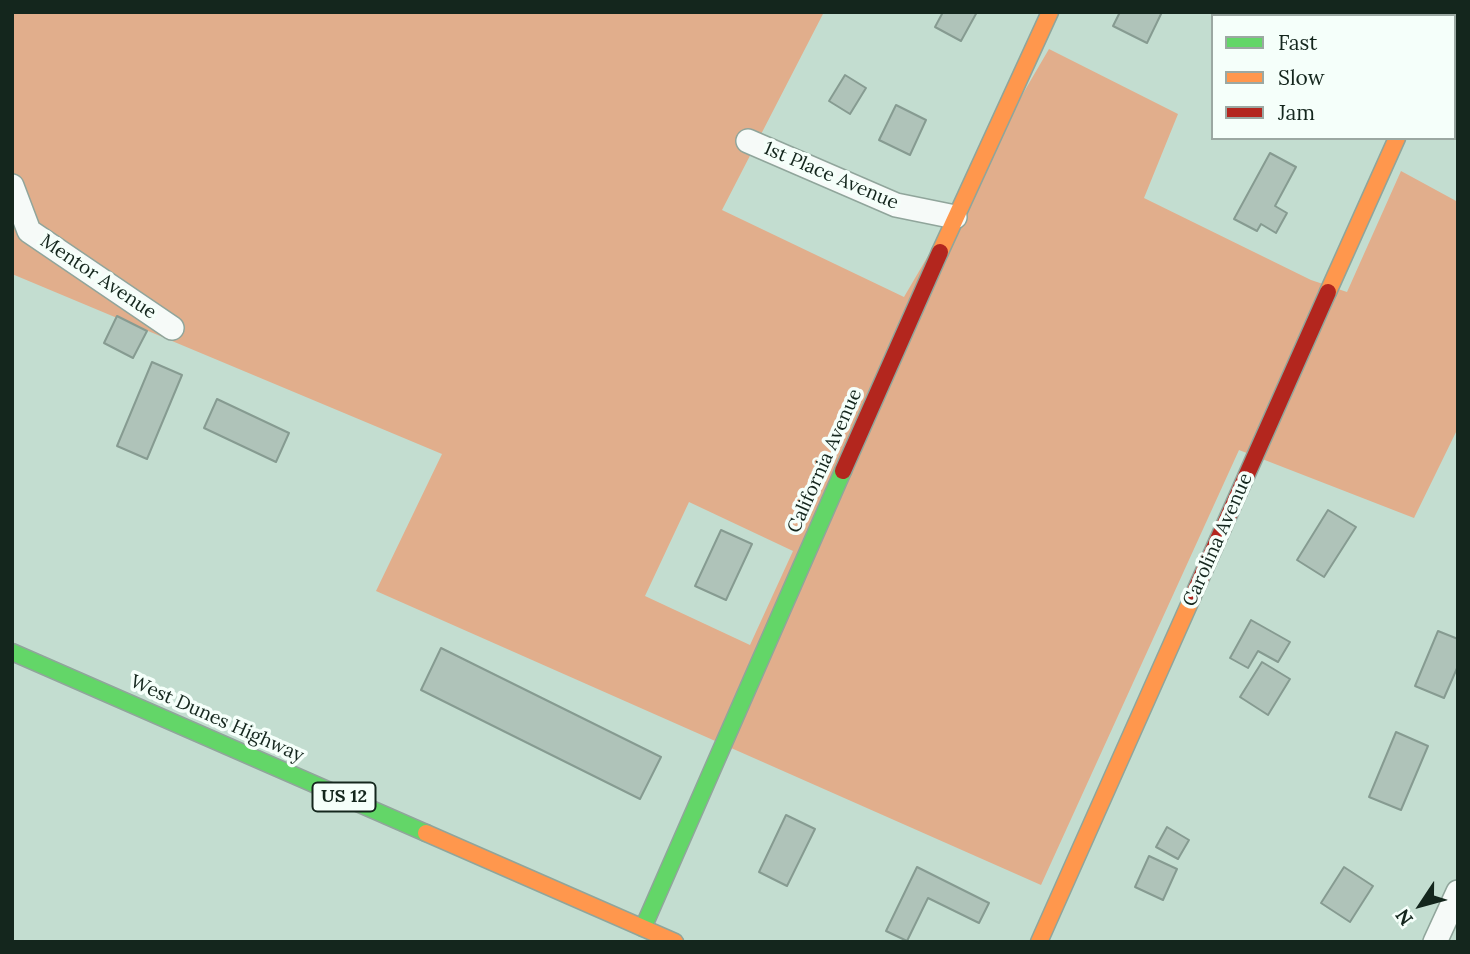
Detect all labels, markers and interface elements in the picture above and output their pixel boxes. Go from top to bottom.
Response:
legend [1211,14,1456,140]
text: Fast [1278,29,1317,56]
text: Slow [1278,64,1325,91]
text: Jam [1278,99,1315,126]
street label: 1st Place Avenue [760,137,902,215]
street label: Mentor Avenue [36,230,160,324]
street label: California Avenue [783,385,867,537]
street label: Carolina Avenue [1178,470,1258,610]
street label: West Dunes Highway [127,670,307,768]
road number: US 12 [312,782,376,812]
north arrow [1386,870,1456,940]
text: N [1390,904,1418,930]

